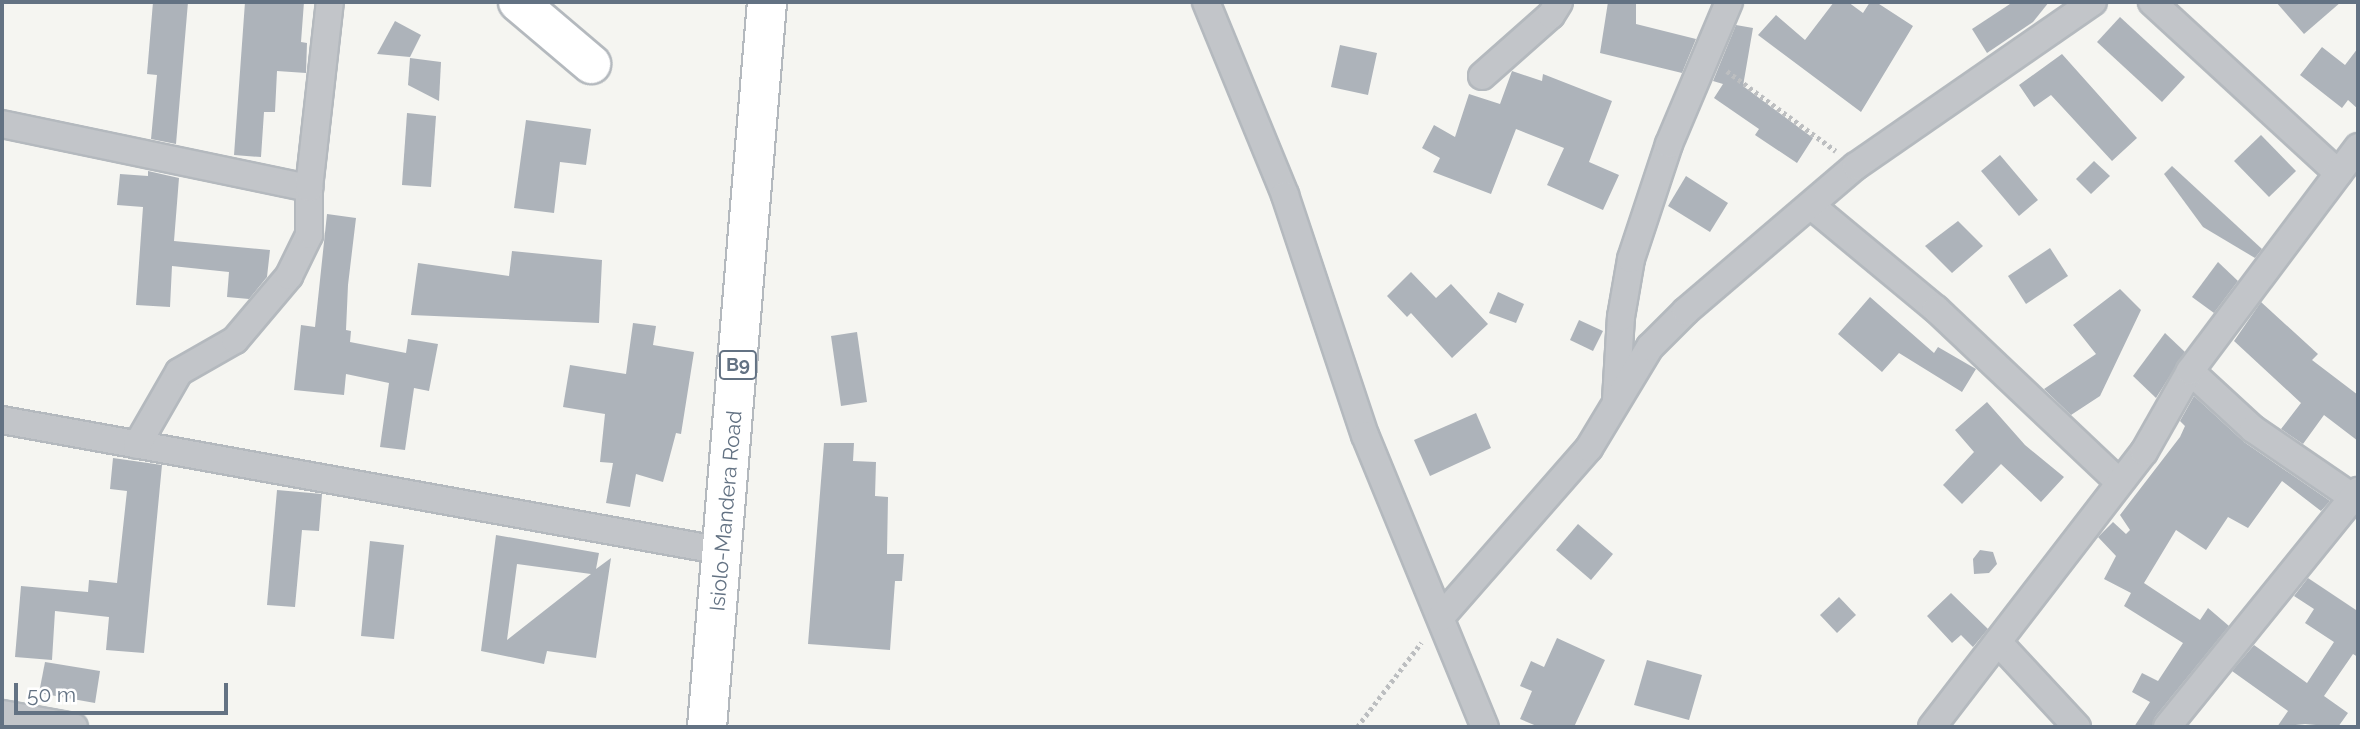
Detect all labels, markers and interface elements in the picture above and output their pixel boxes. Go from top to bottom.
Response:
road number: B9 [719,350,757,380]
street label: Isiolo-Mandera Road [705,410,747,612]
scale bar [18,670,231,714]
text: 50 m [27,682,76,707]

